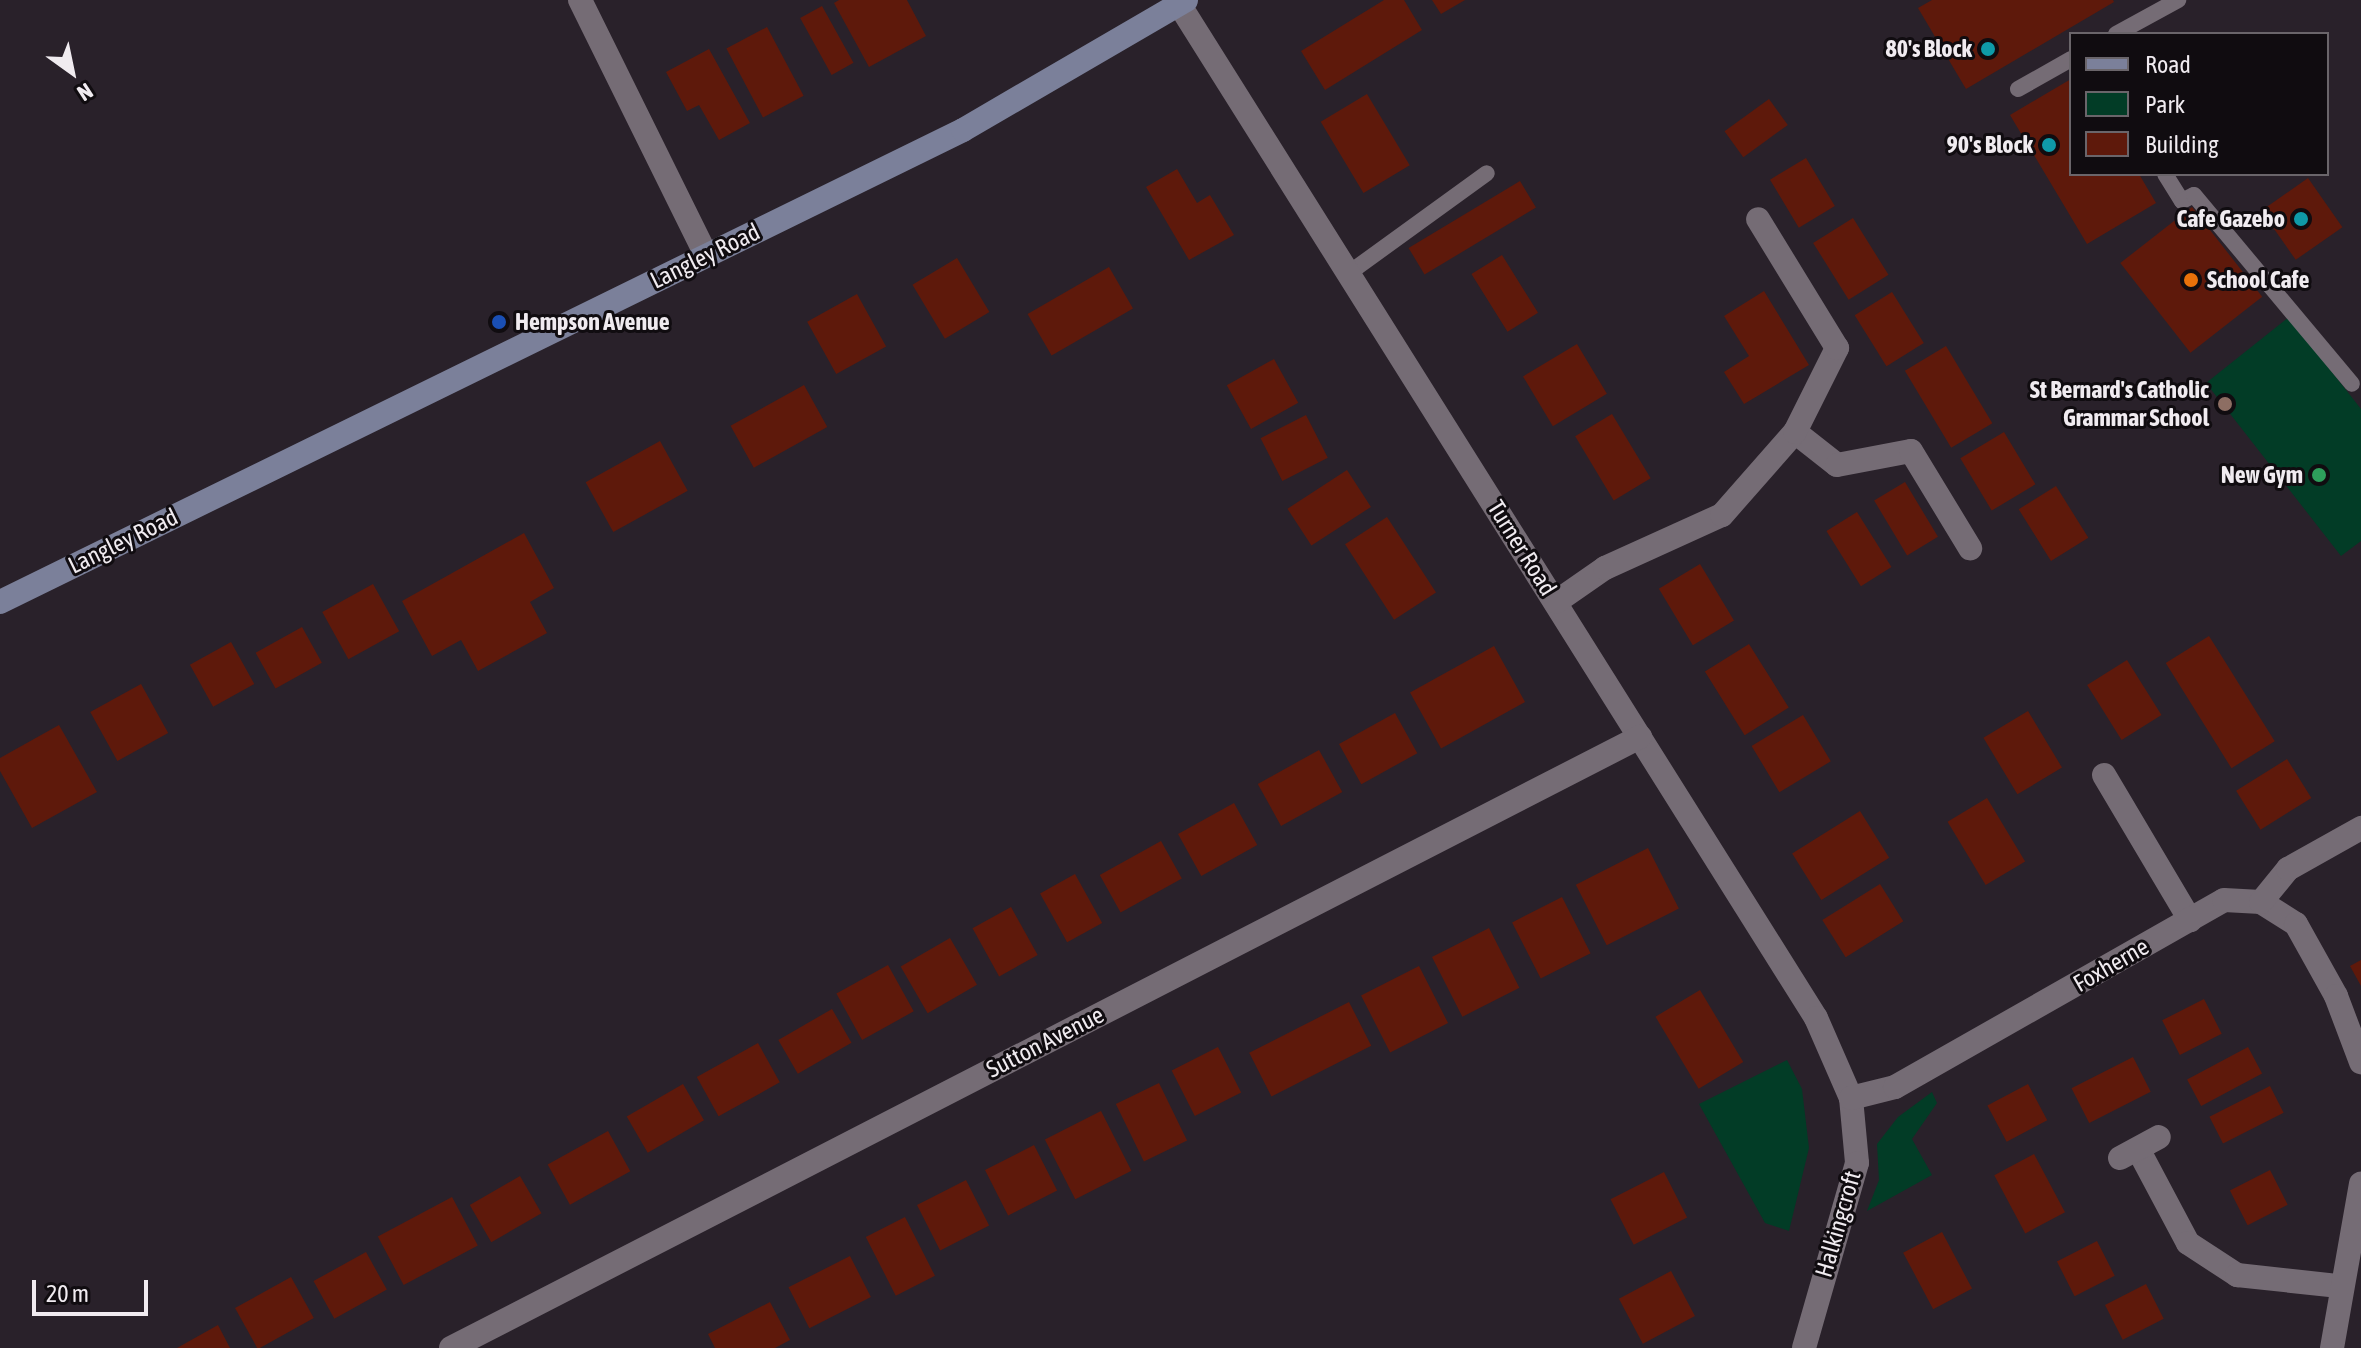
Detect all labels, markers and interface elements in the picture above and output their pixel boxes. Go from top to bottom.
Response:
north arrow [32,32,112,112]
legend [2069,32,2329,176]
place label: 80's Block [1886,35,1972,63]
marker: 80's Block [1979,40,1997,58]
text: Road [2145,51,2191,78]
text: N [73,78,98,107]
text: Park [2145,91,2185,118]
place label: 90's Block [1947,131,2033,159]
text: Building [2145,131,2218,158]
marker: 90's Block [2040,136,2058,154]
place label: Cafe Gazebo [2176,205,2285,233]
marker: Cafe Gazebo [2292,210,2310,228]
street label: Langley Road [646,217,764,295]
place label: School Cafe [2207,266,2309,294]
marker: School Cafe [2182,271,2200,289]
place label: Hempson Avenue [515,308,670,336]
marker: Hempson Avenue [490,313,508,331]
place label: St Bernard's Catholic Grammar School [2030,376,2209,432]
marker: St Bernard's Catholic Grammar School [2216,395,2234,413]
place label: New Gym [2221,461,2303,489]
marker: New Gym [2310,466,2328,484]
street label: Turner Road [1482,495,1562,601]
street label: Langley Road [64,502,182,580]
street label: Foxherne [2068,932,2154,998]
street label: Sutton Avenue [981,1000,1109,1084]
street label: Halkingcroft [1809,1168,1867,1280]
scale bar [36,1264,152,1314]
text: 20 m [46,1280,89,1307]

